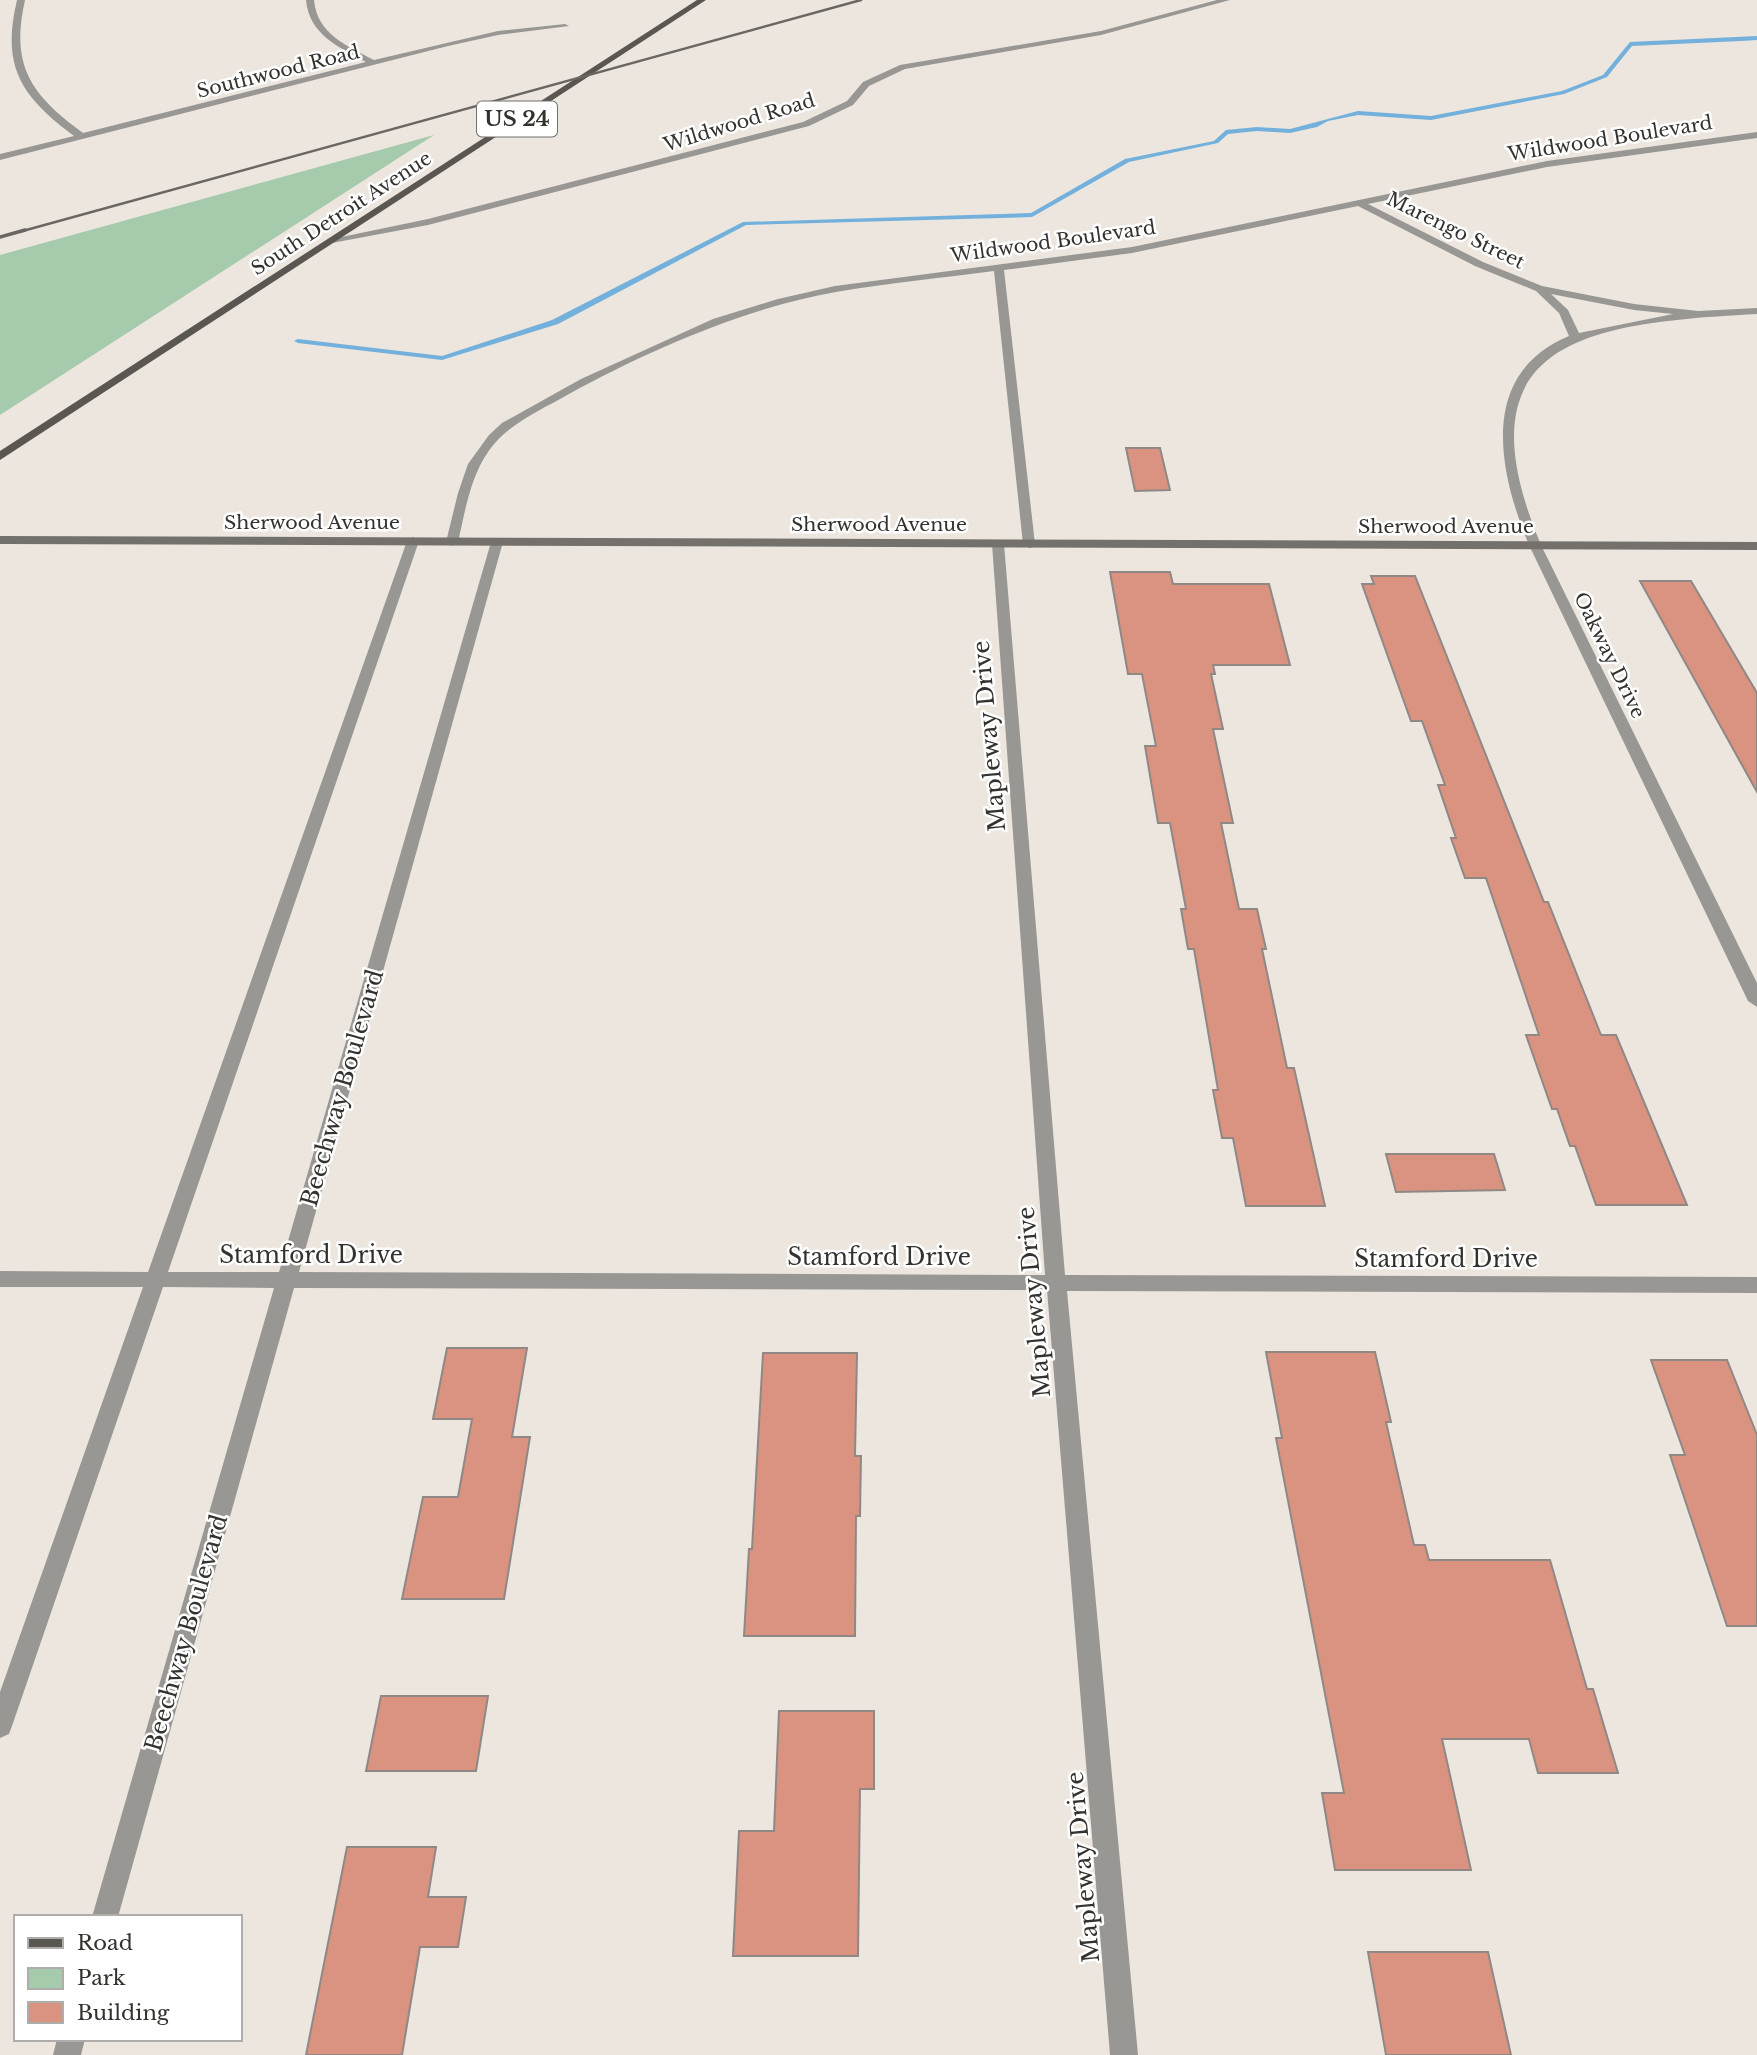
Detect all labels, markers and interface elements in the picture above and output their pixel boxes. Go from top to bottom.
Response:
street label: Southwood Road [194,40,362,103]
street label: Wildwood Road [660,88,818,157]
road number: US 24 [477,102,557,136]
street label: Wildwood Boulevard [1505,111,1714,166]
street label: South Detroit Avenue [247,147,436,280]
street label: Marengo Street [1383,187,1529,274]
street label: Wildwood Boulevard [948,216,1157,267]
street label: Sherwood Avenue [224,511,400,534]
street label: Sherwood Avenue [791,513,967,536]
street label: Sherwood Avenue [1358,515,1534,538]
street label: Oakway Drive [1569,588,1650,722]
street label: Mapleway Drive [967,639,1011,833]
street label: Beechway Boulevard [295,966,389,1210]
street label: Mapleway Drive [1012,1205,1056,1399]
street label: Stamford Drive [219,1241,403,1269]
street label: Stamford Drive [787,1243,971,1271]
street label: Stamford Drive [1354,1245,1538,1273]
street label: Beechway Boulevard [139,1511,233,1755]
street label: Mapleway Drive [1061,1770,1105,1964]
legend [14,1915,242,2041]
text: Road [77,1930,133,1956]
text: Park [77,1965,126,1991]
text: Building [77,2000,170,2026]

